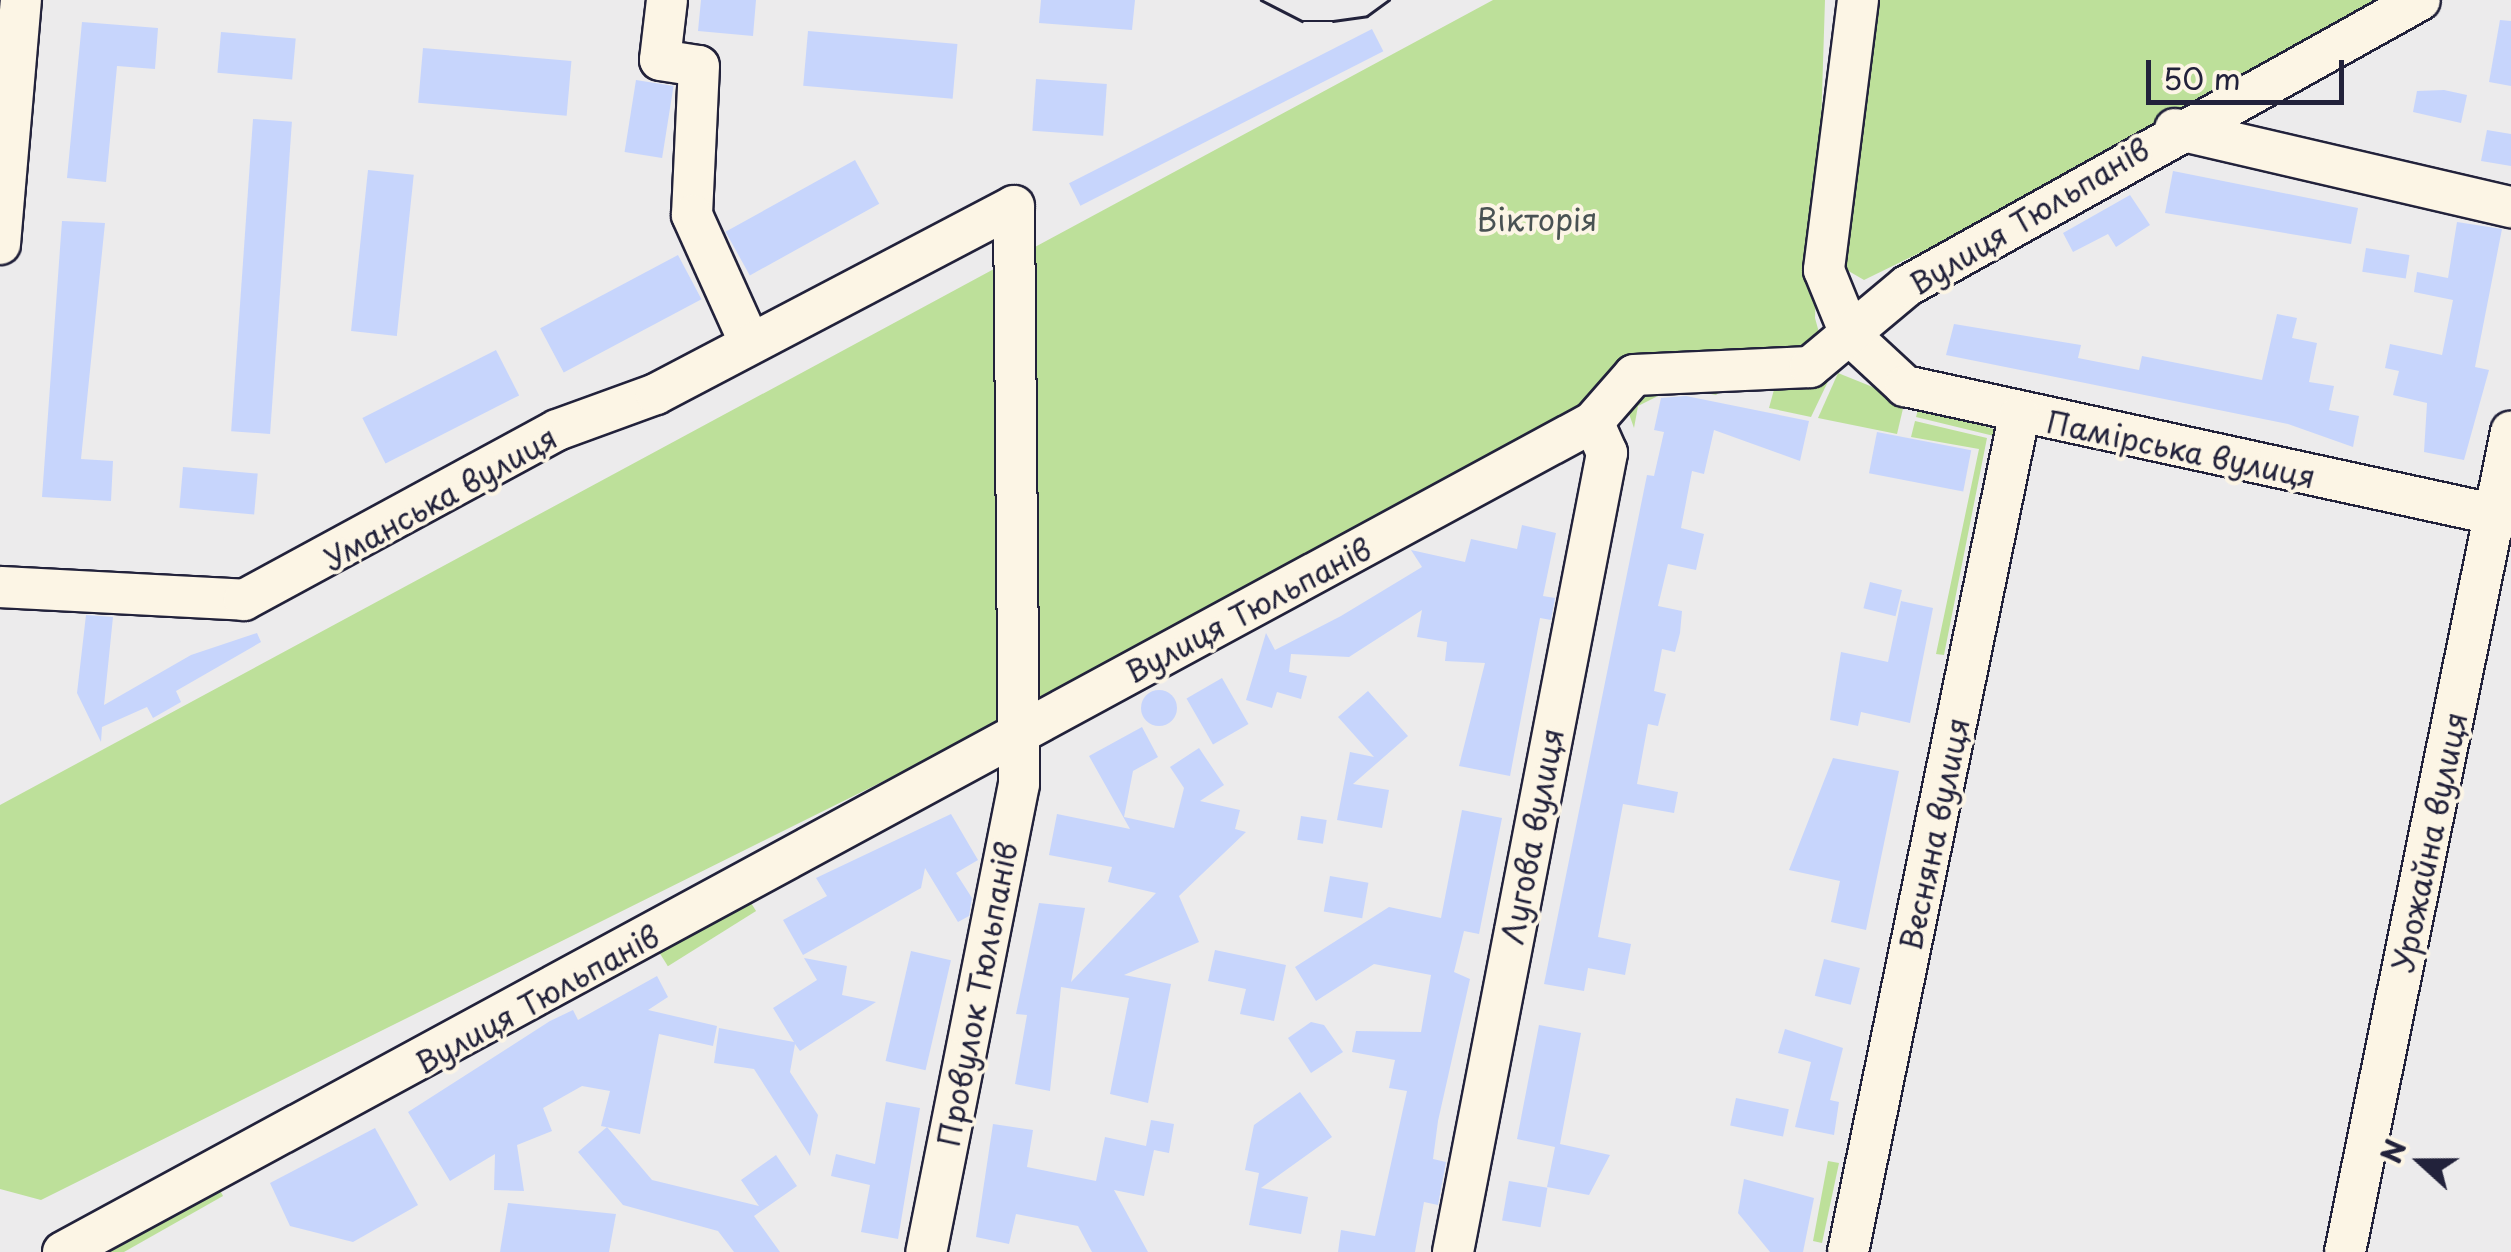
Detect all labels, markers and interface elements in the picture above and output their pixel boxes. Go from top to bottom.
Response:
scale bar [2151,40,2348,102]
text: 50 m [2163,55,2241,100]
street label: Вулиця Тюльпанів [1903,130,2155,302]
park label: Вікторія [1476,201,1598,237]
street label: Памірська вулиця [2043,403,2319,495]
street label: Уманська вулиця [316,419,564,577]
street label: Вулиця Тюльпанів [1119,530,1377,690]
street label: Урожайна вулиця [2384,708,2474,976]
street label: Весняна вулиця [1892,714,1976,954]
street label: Лугова вулиця [1493,725,1571,947]
street label: Провулок Тюльпанів [930,839,1024,1149]
street label: Вулиця Тюльпанів [409,917,665,1081]
north arrow [2371,1112,2471,1212]
text: N [2368,1133,2417,1169]

